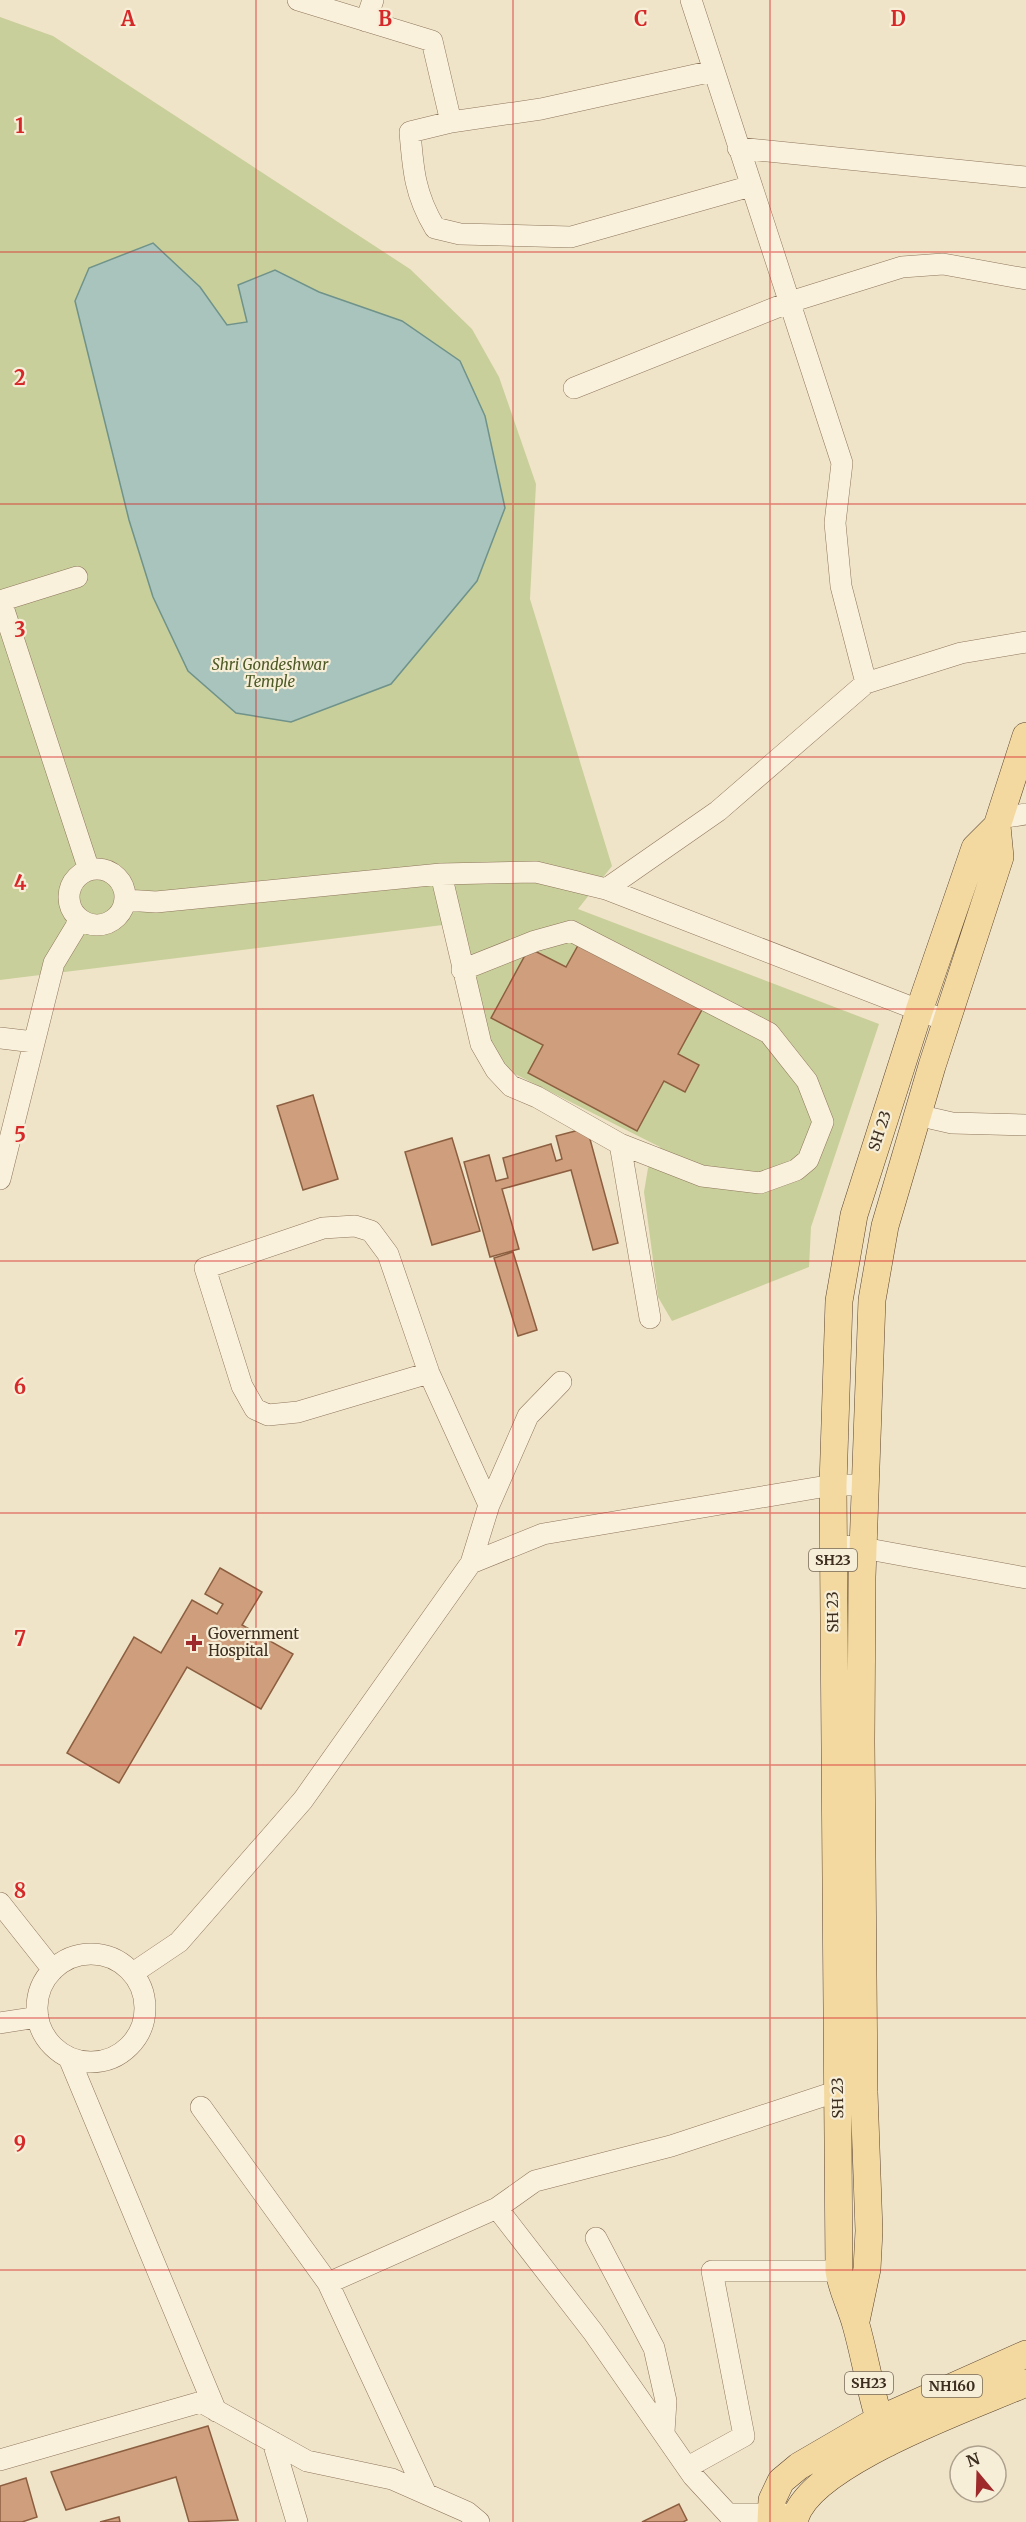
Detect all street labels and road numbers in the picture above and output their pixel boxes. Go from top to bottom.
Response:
street label: SH 23 [864,1108,895,1153]
road number: SH23 [809,1549,857,1571]
street label: SH 23 [823,1591,842,1633]
street label: SH 23 [828,2077,847,2119]
road number: SH23 [845,2372,893,2394]
road number: NH160 [922,2375,982,2397]

